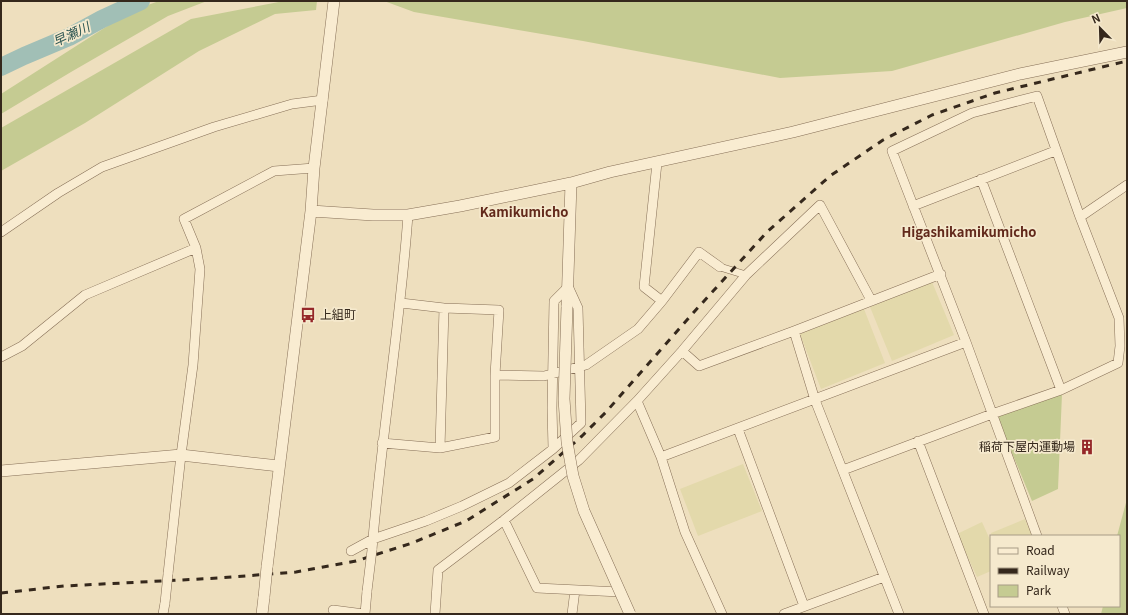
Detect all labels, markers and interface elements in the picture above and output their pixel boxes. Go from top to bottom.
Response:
north arrow [1080,8,1120,48]
text: N [1089,9,1103,27]
water label: 早瀬川 [49,16,94,50]
district label: Kamikumicho [480,202,568,221]
district label: Higashikamikumicho [901,222,1037,241]
place label: 上組町 [320,305,356,322]
bus stop icon: 上組町 [299,306,317,324]
place label: 稲荷下屋内運動場 [979,437,1075,454]
building icon: 稲荷下屋内運動場 [1078,438,1096,456]
legend [990,535,1120,607]
text: Road [1026,541,1055,558]
text: Railway [1026,561,1070,578]
text: Park [1026,581,1051,598]

